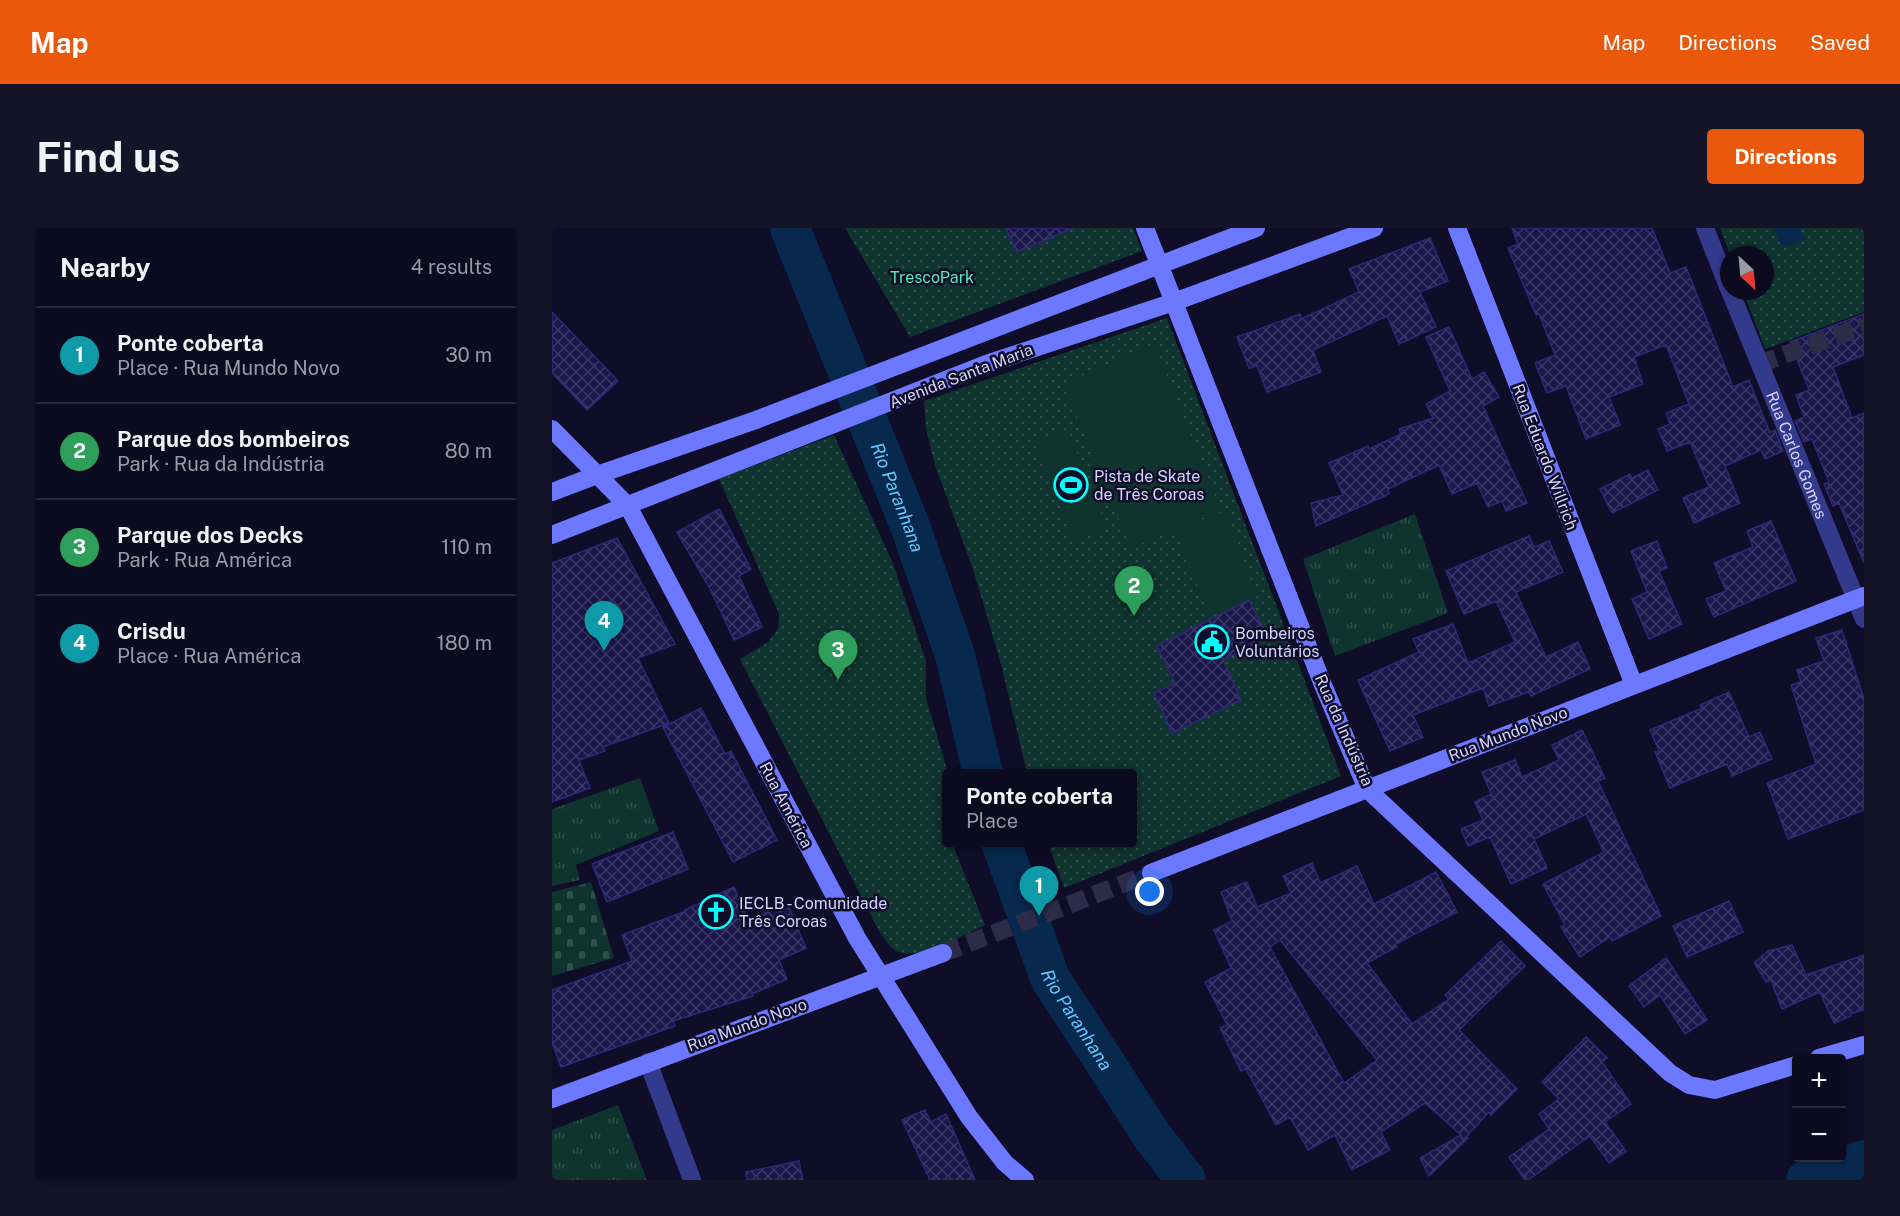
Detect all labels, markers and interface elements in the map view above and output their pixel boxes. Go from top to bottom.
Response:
text: Map [30,26,89,59]
text: Map [1603,30,1645,55]
text: Directions [1678,30,1777,55]
text: Saved [1810,30,1870,55]
button: Directions [1707,129,1864,184]
text: Find us [36,132,180,181]
north arrow [1720,246,1774,300]
text: Nearby [60,252,150,283]
text: 4 results [411,255,492,279]
park label: TrescoPark [890,268,974,287]
text: Ponte coberta [117,330,264,356]
street label: Avenida Santa Maria [887,340,1035,412]
text: 1 [75,343,84,367]
text: 30 m [445,343,492,367]
text: Place · Rua Mundo Novo [117,356,340,380]
street label: Rua Eduardo Willrich [1508,381,1582,533]
street label: Rua Carlos Gomes [1762,388,1831,521]
text: Parque dos bombeiros [117,426,350,452]
text: 2 [73,439,86,463]
text: 80 m [445,439,492,463]
water label: Rio Paranhana [867,439,929,555]
text: Park · Rua da Indústria [117,452,325,476]
sports icon: Pista de Skate de Três Coroas [1053,467,1089,503]
place label: Pista de Skate de Três Coroas [1094,467,1204,504]
text: Parque dos Decks [117,522,303,548]
text: 3 [73,535,86,559]
text: 110 m [441,535,492,559]
text: Park · Rua América [117,548,292,572]
pin: 2 [1114,566,1154,616]
pin: 4 [584,602,624,651]
text: Crisdu [117,618,186,644]
public building icon: Bombeiros Voluntários [1194,624,1230,660]
place label: Bombeiros Voluntários [1235,624,1319,661]
pin: 3 [818,630,858,680]
text: 4 [73,631,86,655]
text: 180 m [437,631,492,655]
text: Place · Rua América [117,644,301,668]
street label: Rua da Indústria [1311,671,1377,789]
street label: Rua Mundo Novo [1446,703,1570,765]
street label: Rua América [755,759,817,851]
popup [942,769,1137,847]
text: Ponte coberta [966,783,1113,809]
text: Place [966,809,1018,833]
pin: 1 [1020,866,1058,916]
your location [1135,877,1164,906]
church icon: IECLB - Comunidade Três Coroas [698,894,734,930]
place label: IECLB - Comunidade Três Coroas [739,894,887,931]
water label: Rio Paranhana [1037,966,1117,1074]
street label: Rua Mundo Novo [685,995,809,1055]
map controls [1792,1054,1846,1162]
button: + [1792,1054,1846,1108]
button: − [1792,1108,1846,1162]

